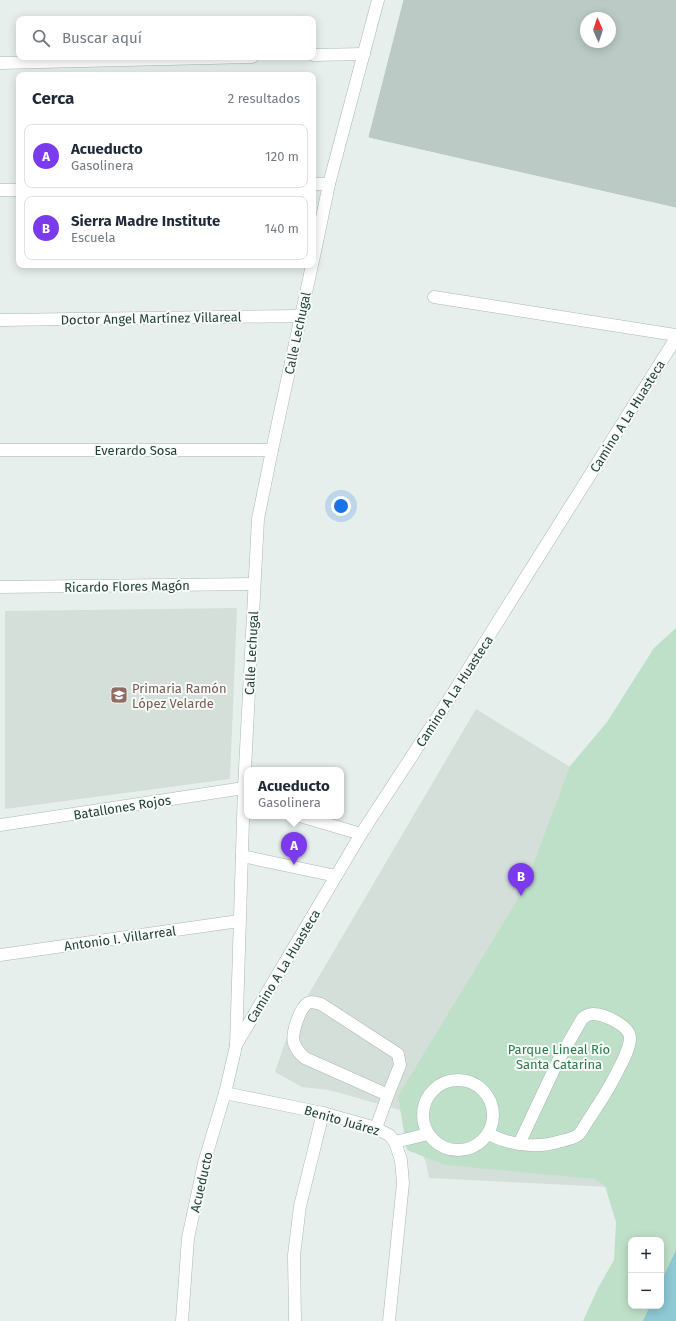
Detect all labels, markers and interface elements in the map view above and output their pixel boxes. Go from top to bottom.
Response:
north arrow [580,12,616,48]
search box [16,16,316,60]
icon: search [30,27,52,49]
text: Buscar aquí [62,29,142,47]
text: Cerca [32,88,74,109]
text: 2 resultados [228,91,300,106]
text: Acueducto [71,140,143,158]
text: A [42,149,50,164]
text: 120 m [265,149,299,164]
text: Gasolinera [71,158,134,173]
text: Sierra Madre Institute [71,212,220,230]
text: B [42,221,50,236]
text: 140 m [265,221,299,236]
text: Escuela [71,230,116,245]
street label: Calle Lechugal [281,290,314,376]
street label: Doctor Angel Martínez Villareal [60,309,242,328]
street label: Camino A La Huasteca [587,357,668,475]
street label: Everardo Sosa [95,443,177,458]
your location [331,496,351,516]
street label: Ricardo Flores Magón [64,578,190,595]
street label: Calle Lechugal [242,610,261,695]
street label: Camino A La Huasteca [413,633,496,750]
place label: Primaria Ramón López Velarde [132,681,227,711]
school or university icon: Primaria Ramón López Velarde [109,685,129,705]
popup [244,767,344,819]
text: Acueducto [258,777,330,795]
street label: Batallones Rojos [72,792,172,823]
text: Gasolinera [258,795,321,810]
pin: A [281,832,307,865]
pin: B [508,863,534,896]
street label: Camino A La Huasteca [244,907,323,1026]
street label: Antonio I. Villarreal [63,923,177,954]
park label: Parque Lineal Río Santa Catarina [508,1042,610,1072]
street label: Benito Juárez [302,1103,382,1138]
street label: Acueducto [187,1150,216,1214]
map controls [628,1237,664,1309]
button: + [628,1237,664,1273]
button: − [628,1273,664,1309]

